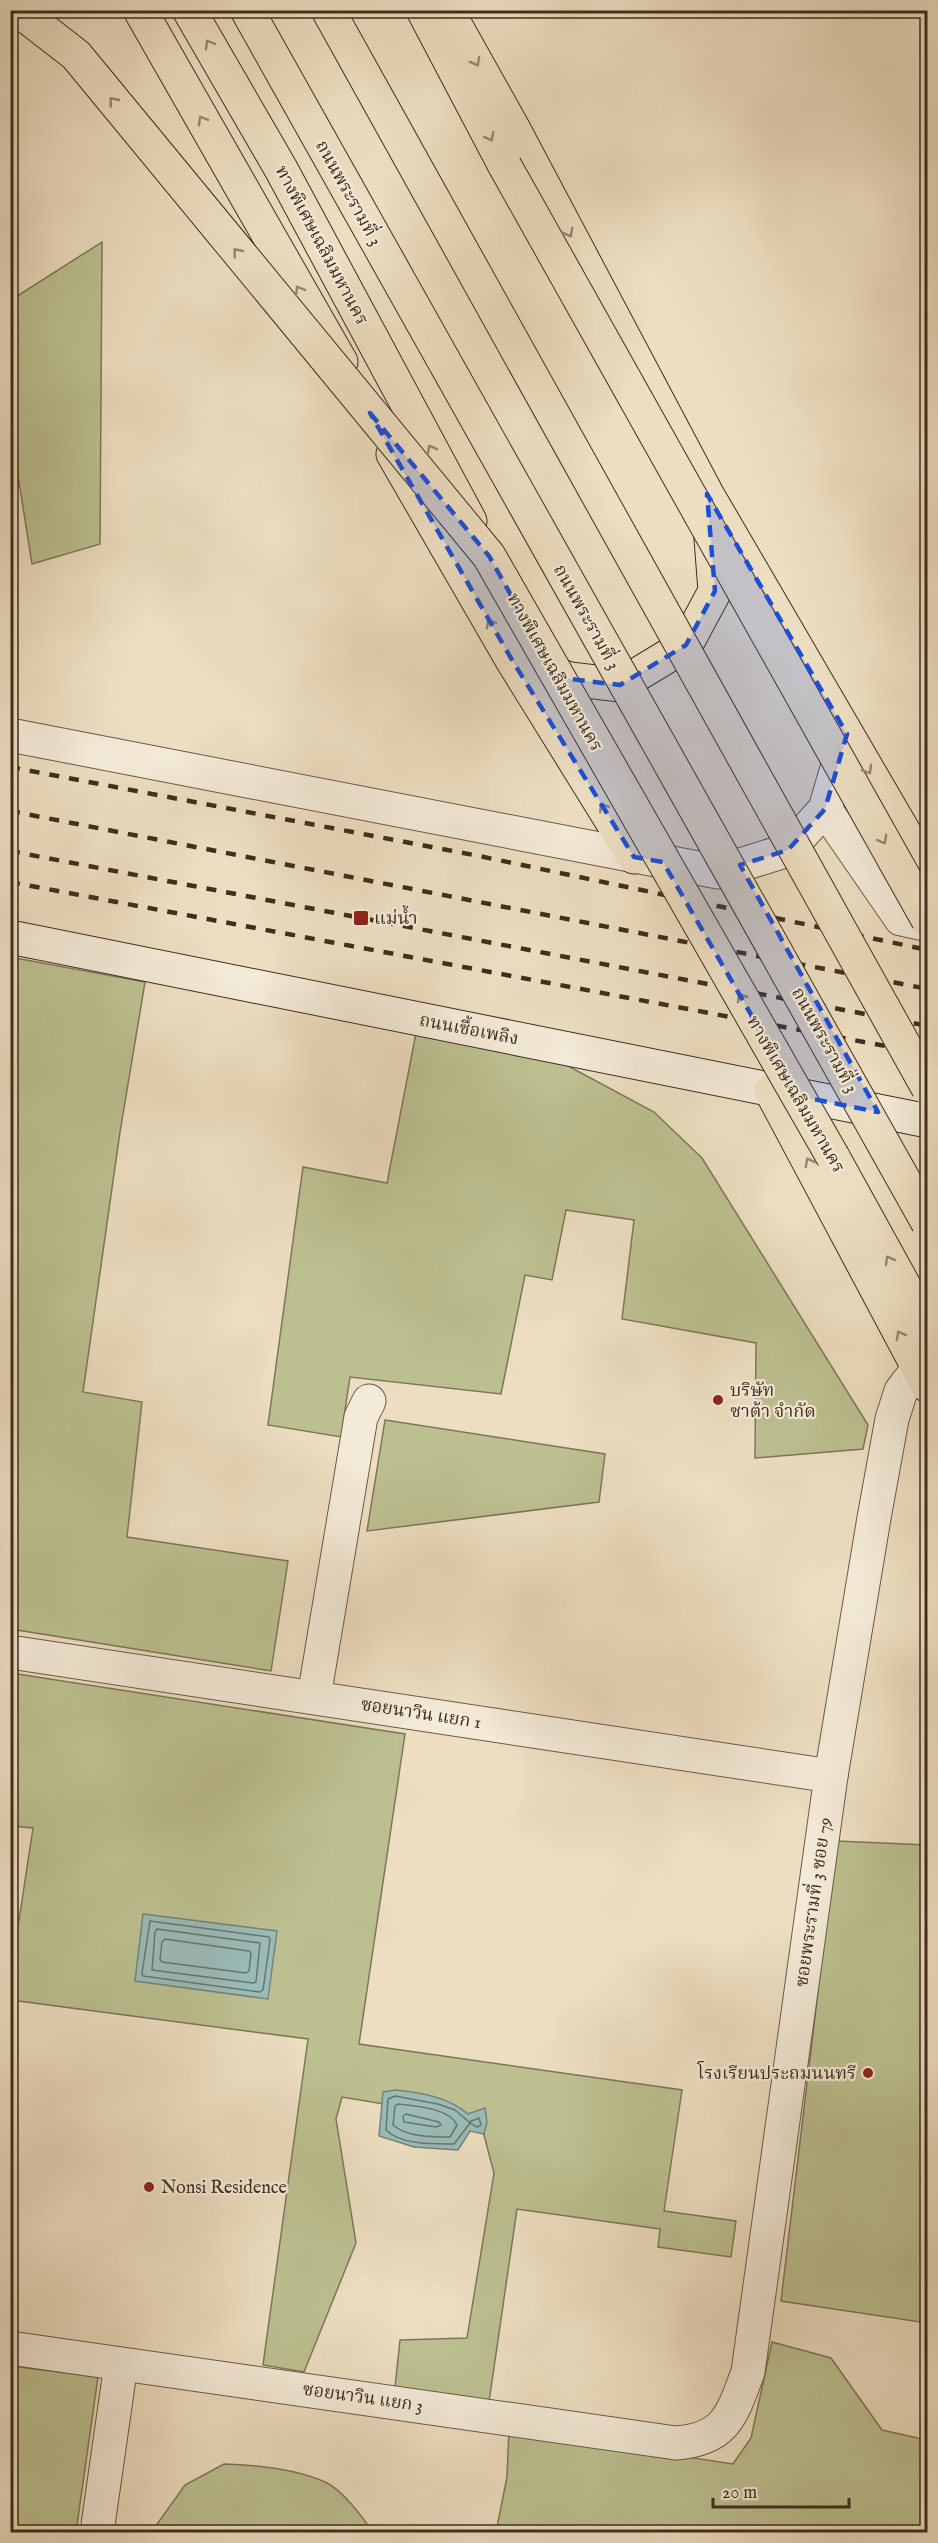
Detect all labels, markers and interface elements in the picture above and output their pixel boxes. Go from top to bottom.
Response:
one-way arrow [204,40,216,51]
one-way arrow [469,55,480,66]
one-way arrow [110,97,121,108]
one-way arrow [198,116,210,126]
one-way arrow [483,130,494,141]
street label: ถนนพระรามที่ 3 [309,135,390,251]
street label: ทางพิเศษเฉลิมมหานคร [269,162,373,330]
one-way arrow [562,227,573,237]
one-way arrow [233,248,244,259]
one-way arrow [295,285,306,296]
one-way arrow [427,444,438,455]
street label: ถนนพระรามที่ 3 [547,559,628,675]
street label: ทางพิเศษเฉลิมมหานคร [501,590,607,756]
one-way arrow [486,619,497,629]
one-way arrow [861,764,872,774]
one-way arrow [598,803,610,813]
one-way arrow [875,834,887,844]
place label: แม่น้ำ [374,904,418,931]
marker: แม่น้ำ [352,909,370,927]
street label: ถนนพระรามที่ 3 [785,982,866,1098]
one-way arrow [737,993,748,1003]
street label: ถนนเชื้อเพลิง [417,1006,521,1051]
street label: ทางพิเศษเฉลิมมหานคร [740,1012,849,1177]
one-way arrow [805,1158,816,1168]
one-way arrow [885,1255,896,1266]
one-way arrow [896,1330,907,1341]
place label: บริษัท ซาต้า จำกัด [730,1380,816,1424]
marker: บริษัท ซาต้า จำกัด [711,1393,725,1407]
street label: ซอยนาวิน แยก 1 [359,1694,482,1735]
street label: ซอยพระรามที่ 3 ซอย 79 [787,1815,838,1988]
place label: โรงเรียนประถมนนทรี [696,2060,856,2086]
marker: โรงเรียนประถมนนทรี [861,2066,875,2080]
place label: Nonsi Residence [161,2177,287,2200]
marker: Nonsi Residence [142,2180,156,2194]
street label: ซอยนาวิน แยก 3 [301,2379,424,2418]
scale bar [713,2471,850,2509]
text: 20 m [722,2482,757,2505]

